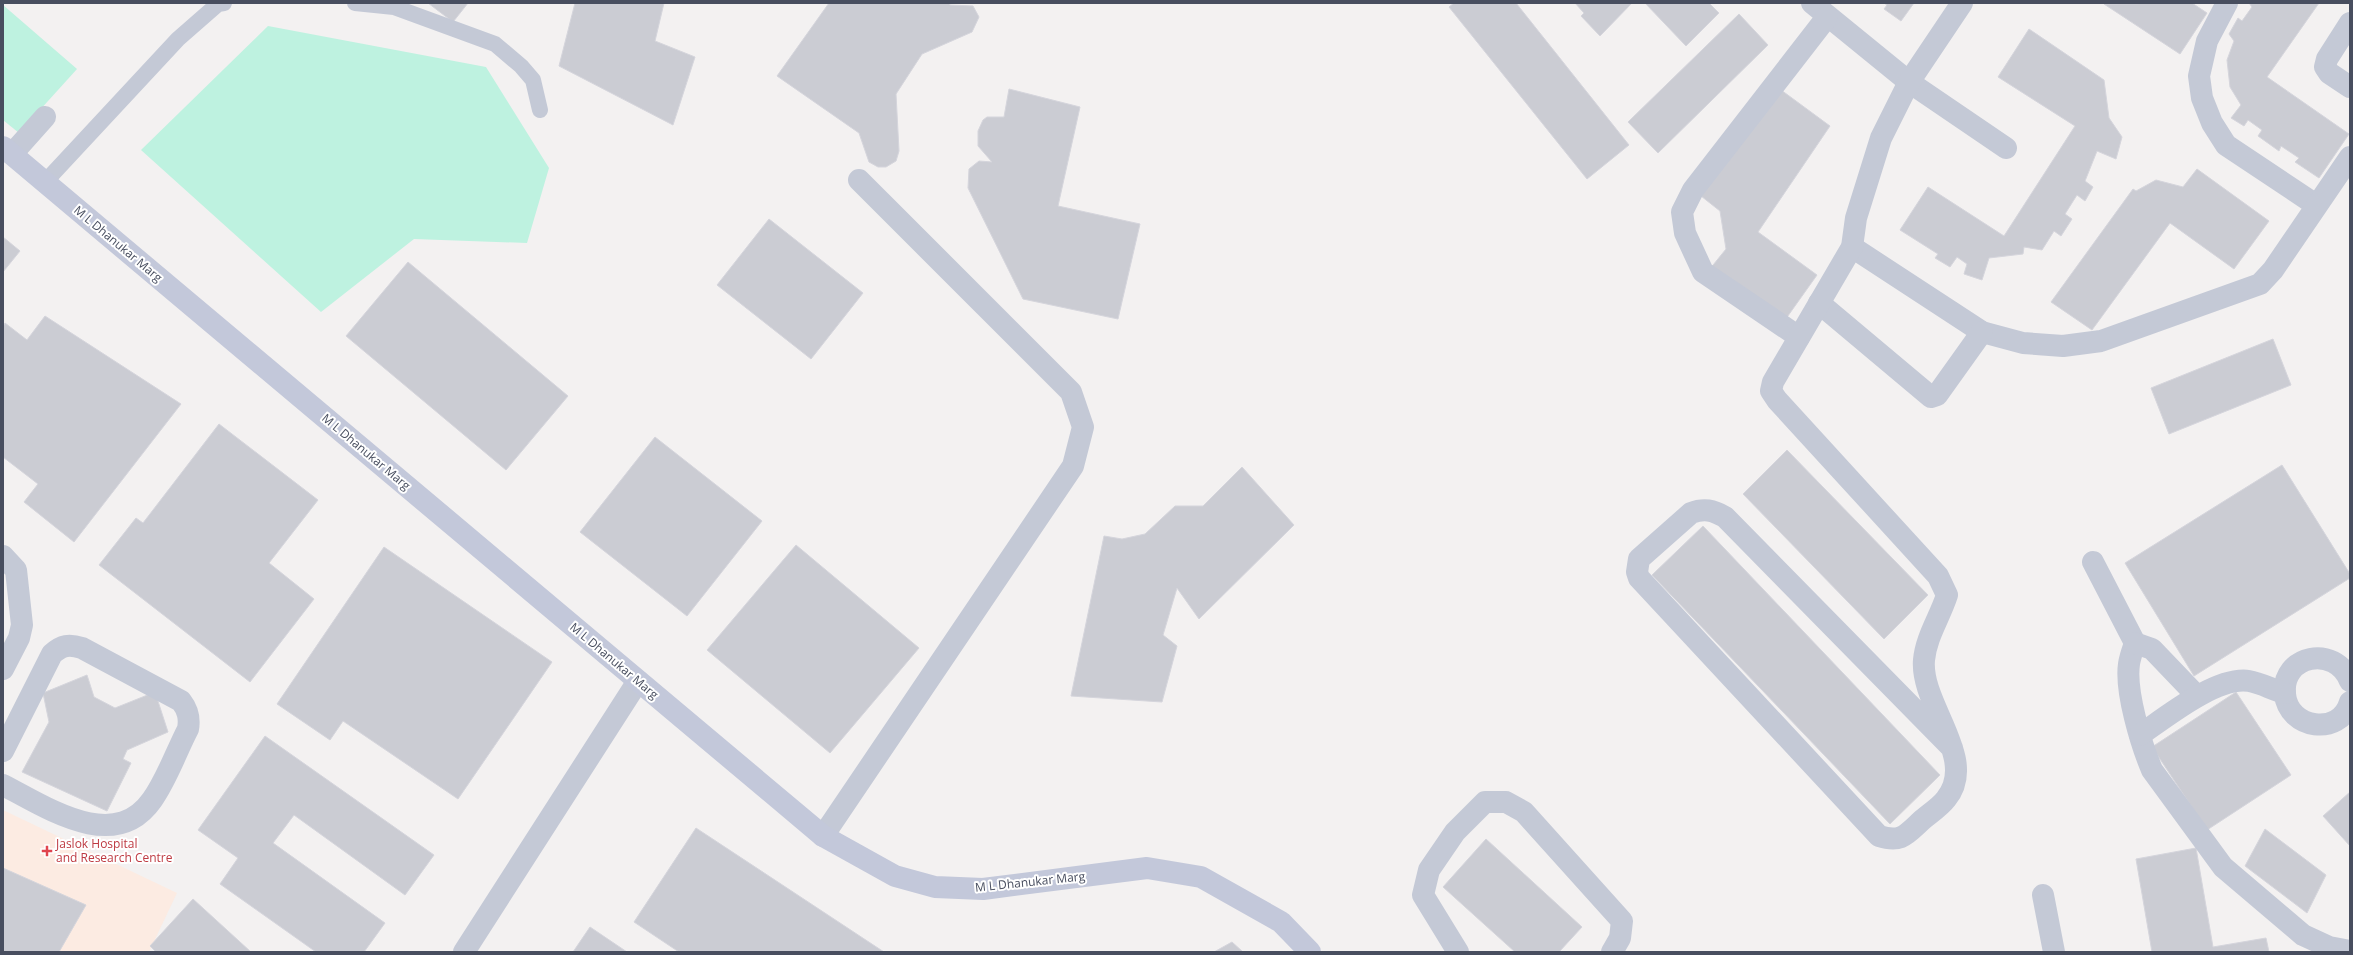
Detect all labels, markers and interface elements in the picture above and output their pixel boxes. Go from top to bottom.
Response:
street label: M L Dhanukar Marg [70,202,167,286]
street label: M L Dhanukar Marg [318,410,415,494]
street label: M L Dhanukar Marg [566,619,663,703]
place label: Jaslok Hospital and Research Centre [55,835,173,866]
marker: Jaslok Hospital and Research Centre [41,845,53,857]
street label: M L Dhanukar Marg [974,867,1086,896]

